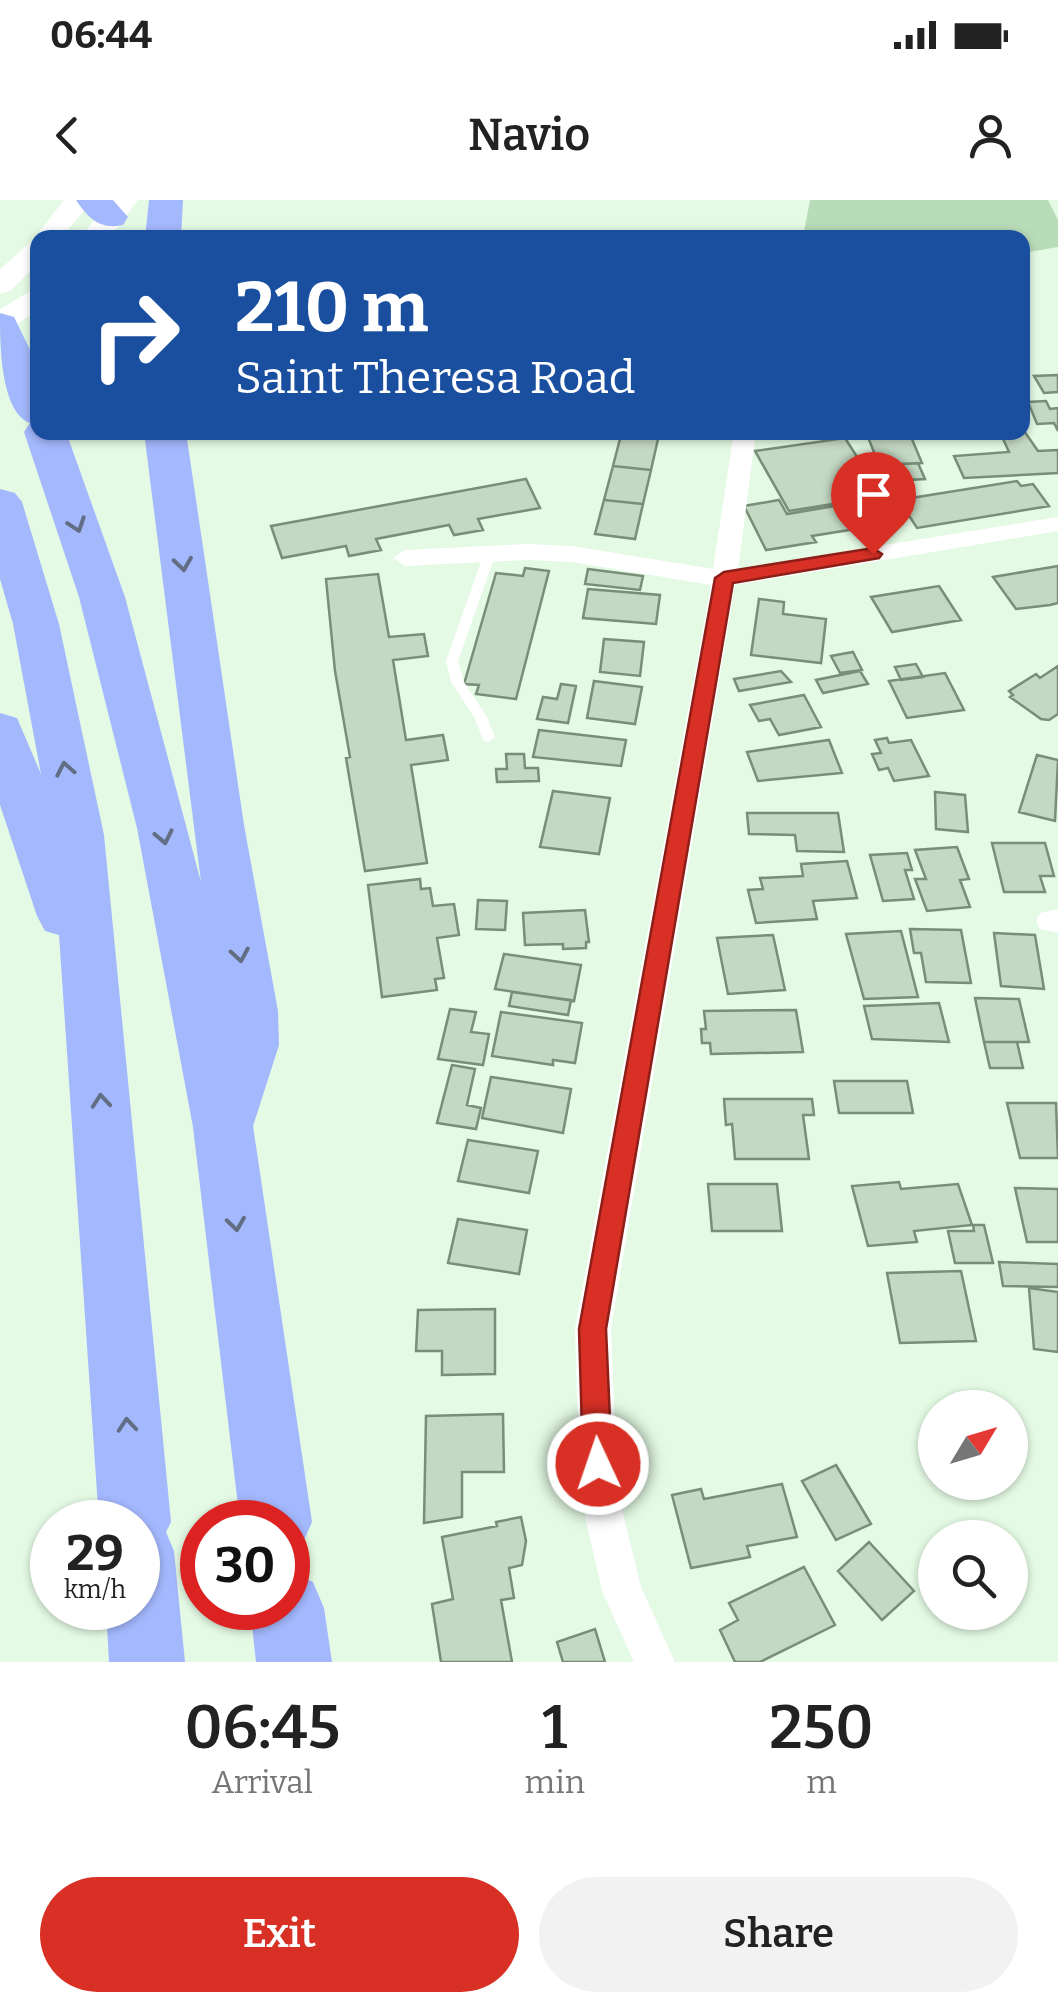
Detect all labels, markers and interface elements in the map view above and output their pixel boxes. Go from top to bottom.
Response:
text: 06:44 [50,12,152,58]
icon: back [40,108,95,163]
text: Navio [468,108,590,162]
icon: person [963,108,1018,163]
text: 210 m [235,266,428,350]
icon: right [70,270,200,400]
text: Saint Theresa Road [235,351,636,405]
pin [831,452,916,555]
icon: arrive [846,467,901,522]
one-way arrow [65,515,86,532]
one-way arrow [171,555,192,572]
one-way arrow [56,761,77,778]
one-way arrow [153,828,174,845]
one-way arrow [229,946,250,963]
one-way arrow [90,1093,112,1109]
one-way arrow [224,1215,245,1232]
north arrow [918,1390,1028,1500]
map controls [918,1390,1028,1630]
position arrow [546,1412,650,1516]
one-way arrow [117,1417,139,1433]
speed limit sign: 30 [180,1500,310,1630]
button: search [918,1520,1028,1630]
text: 29 [66,1523,124,1583]
text: km/h [64,1575,126,1605]
text: 06:45 [184,1692,340,1764]
text: 1 [542,1692,567,1764]
text: 250 [769,1692,874,1764]
text: Arrival [212,1763,313,1801]
text: min [525,1763,585,1801]
text: m [806,1763,837,1801]
button: Exit [40,1877,519,1992]
button: Share [539,1877,1018,1992]

